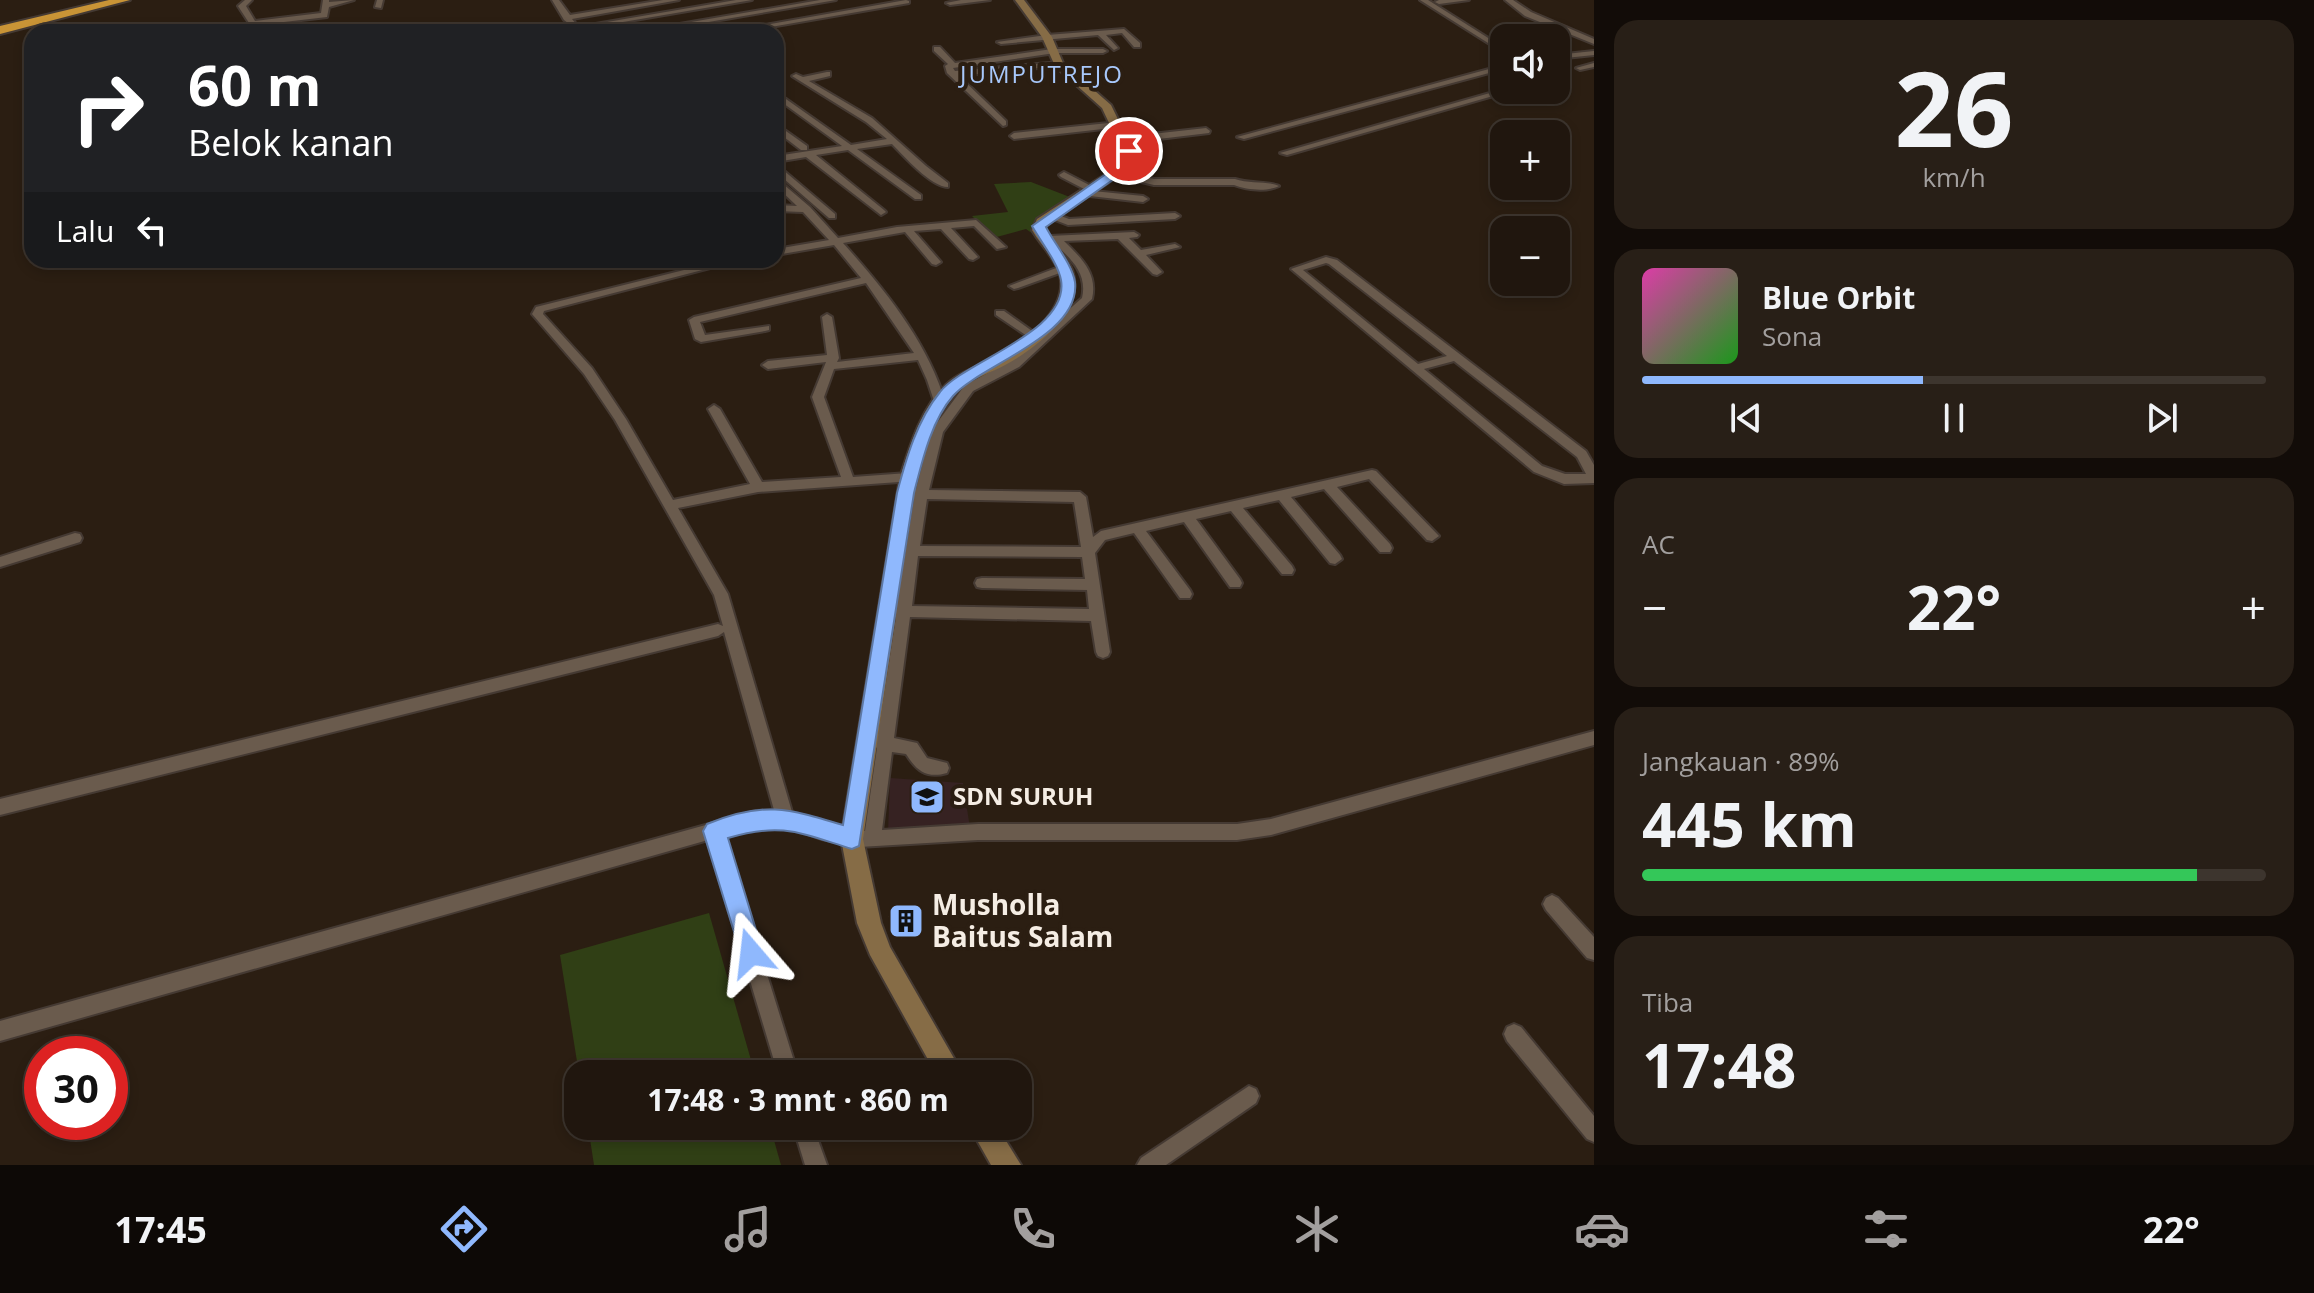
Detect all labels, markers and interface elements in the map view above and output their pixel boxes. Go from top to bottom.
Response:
map controls [1490,24,1570,296]
button: sound [1490,24,1570,104]
text: 26 [1895,36,2013,177]
text: 60 m [188,46,322,122]
icon: right [56,56,160,160]
district label: JUMPUTREJO [958,57,1124,90]
pin [1095,117,1163,185]
text: Belok kanan [188,118,394,167]
button: + [1490,120,1570,200]
icon: arrive [1107,129,1151,173]
text: km/h [1922,159,1986,195]
icon: left [130,208,174,252]
text: Lalu [56,210,114,251]
button: − [1490,216,1570,296]
text: Blue Orbit [1762,277,1915,318]
text: Sona [1762,318,1822,354]
icon: previous [1724,396,1768,440]
icon: pause [1932,396,1976,440]
icon: next [2140,396,2184,440]
text: AC [1642,526,1675,562]
text: 22° [1907,566,2001,648]
text: − [1642,577,1667,637]
text: + [2241,577,2266,637]
text: Jangkauan · 89% [1642,743,1840,779]
school or university icon: SDN SURUH [908,778,946,816]
place label: SDN SURUH [953,779,1093,812]
text: 445 km [1642,783,1857,865]
place label: Musholla Baitus Salam [932,885,1113,955]
building icon: Musholla Baitus Salam [887,902,925,940]
position arrow [709,911,793,995]
text: Tiba [1642,984,1693,1020]
text: 17:48 [1642,1024,1796,1106]
speed limit sign: 30 [24,1036,128,1140]
text: 17:48 · 3 mnt · 860 m [647,1079,949,1120]
icon: directions [436,1201,492,1257]
icon: music [720,1201,776,1257]
icon: phone [1005,1201,1061,1257]
icon: climate [1289,1201,1345,1257]
icon: car [1574,1201,1630,1257]
icon: filters [1858,1201,1914,1257]
text: 17:45 [114,1205,207,1254]
text: 22° [2143,1205,2200,1254]

